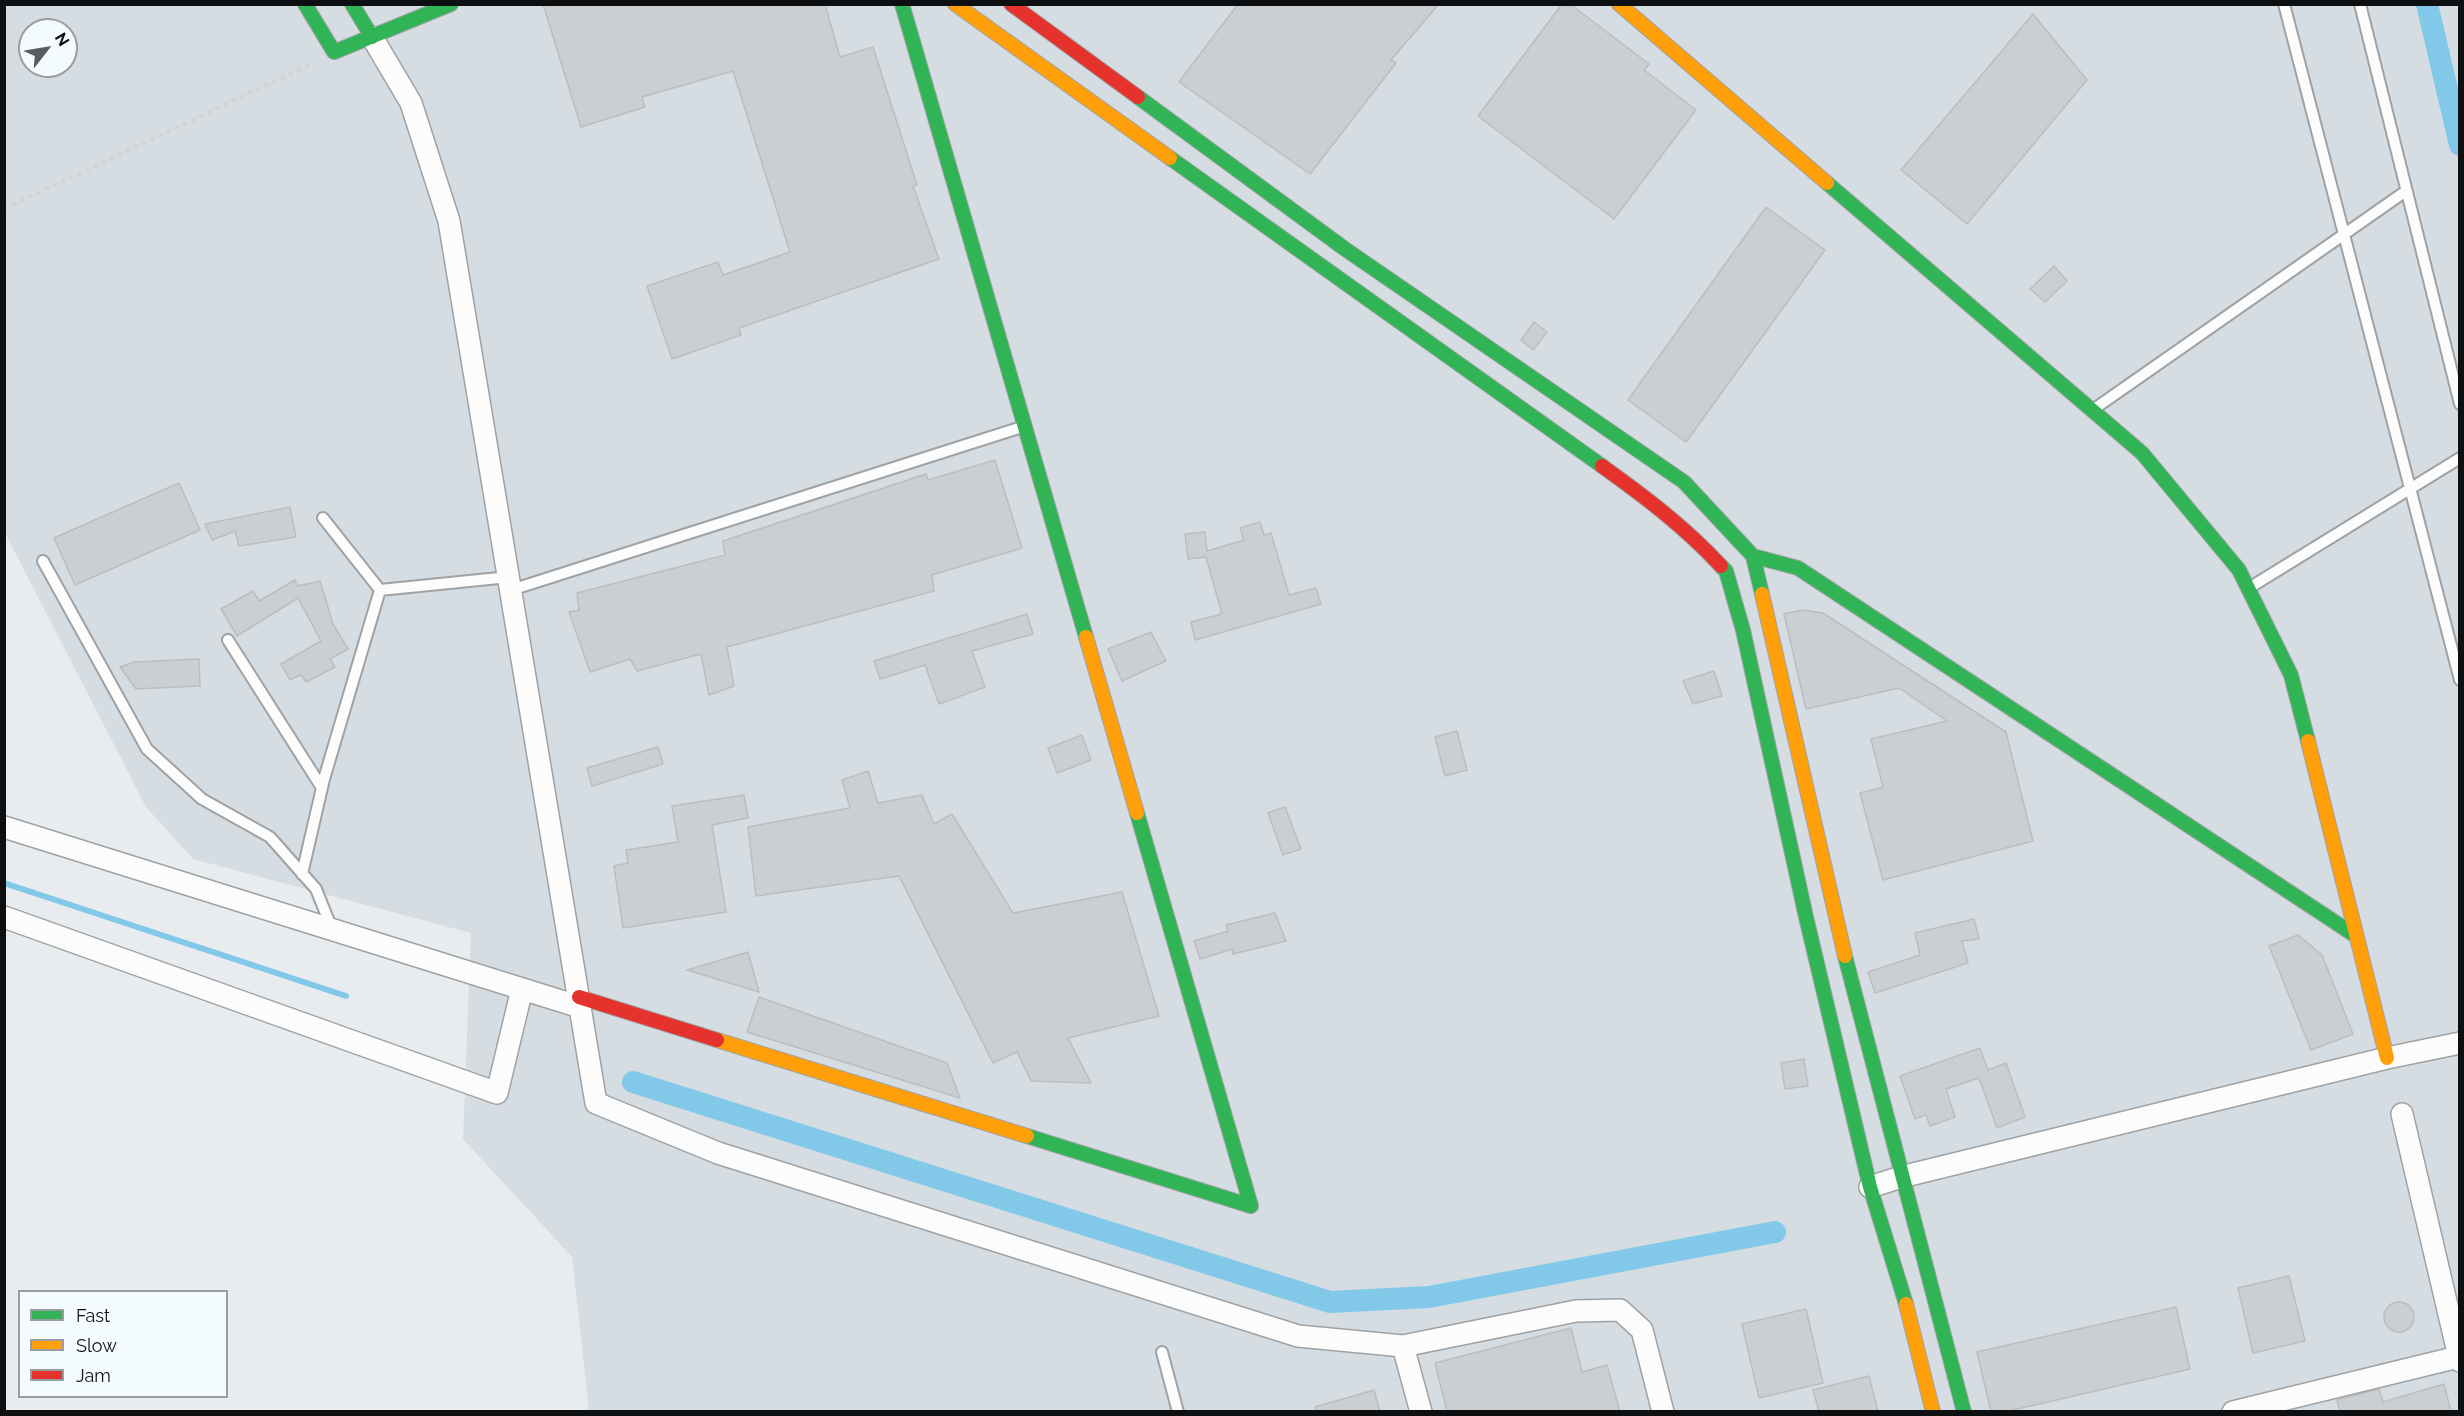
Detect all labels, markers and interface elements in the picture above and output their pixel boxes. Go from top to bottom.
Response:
north arrow [18,18,78,78]
text: N [51,29,73,50]
legend [18,1290,228,1398]
text: Fast [76,1305,110,1326]
text: Slow [76,1335,117,1356]
text: Jam [76,1365,111,1386]

